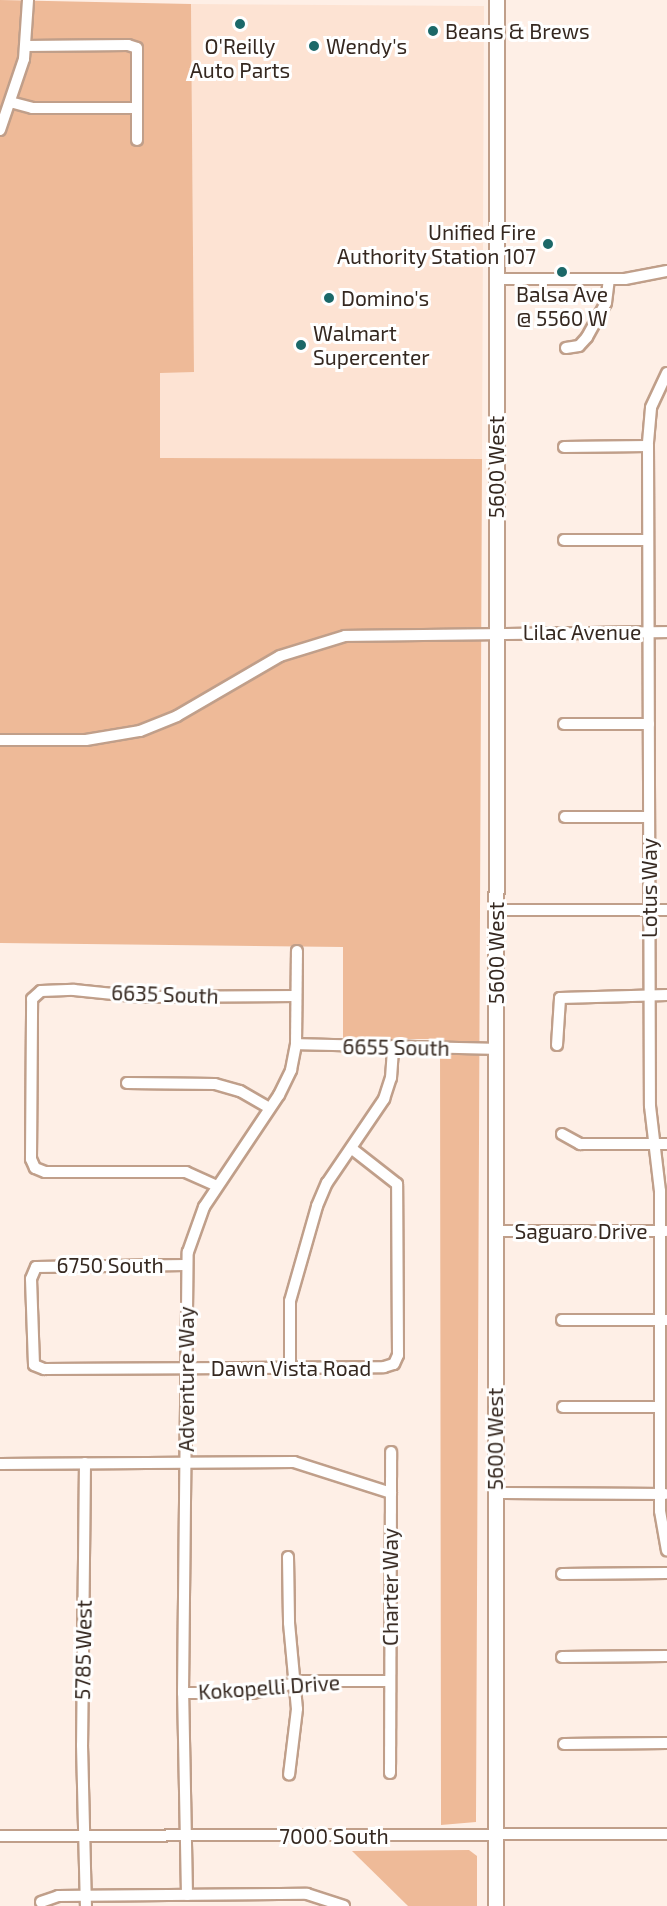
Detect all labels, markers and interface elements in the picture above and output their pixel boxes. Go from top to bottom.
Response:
marker: O'Reilly Auto Parts [233,17,247,31]
place label: Beans & Brews [445,18,590,44]
marker: Beans & Brews [426,24,440,38]
place label: O'Reilly Auto Parts [190,33,290,83]
place label: Wendy's [326,33,407,59]
marker: Wendy's [307,39,321,53]
place label: Unified Fire Authority Station 107 [336,219,536,269]
marker: Unified Fire Authority Station 107 [541,237,555,251]
marker: Balsa Ave @ 5560 W [555,265,569,279]
place label: Balsa Ave @ 5560 W [516,281,608,331]
place label: Domino's [341,285,429,311]
marker: Domino's [322,291,336,305]
place label: Walmart Supercenter [313,320,430,370]
marker: Walmart Supercenter [294,338,308,352]
street label: 5600 West [483,416,509,518]
street label: Lilac Avenue [522,619,642,645]
street label: Lotus Way [636,838,662,938]
street label: 5600 West [483,902,509,1004]
street label: 6635 South [111,980,219,1008]
street label: 6655 South [342,1033,450,1061]
street label: Saguaro Drive [514,1218,648,1244]
street label: 6750 South [56,1252,164,1278]
street label: Adventure Way [173,1306,199,1452]
street label: Dawn Vista Road [211,1355,371,1381]
street label: 5600 West [482,1388,508,1490]
street label: Charter Way [377,1528,403,1646]
street label: 5785 West [70,1600,96,1700]
street label: Kokopelli Drive [197,1669,341,1705]
street label: 7000 South [279,1823,389,1849]

